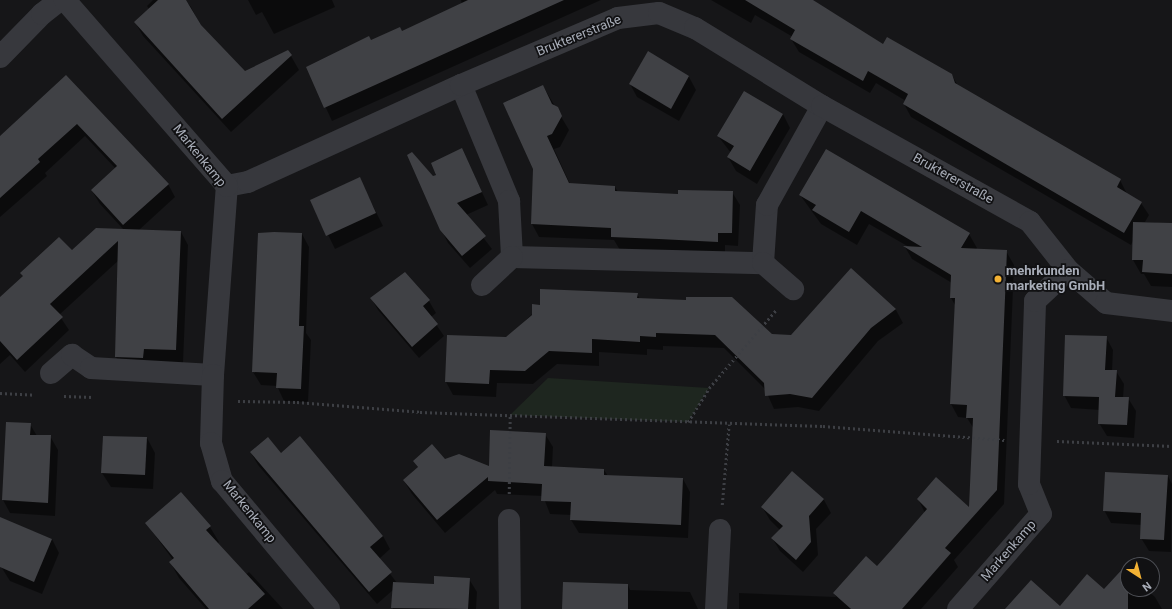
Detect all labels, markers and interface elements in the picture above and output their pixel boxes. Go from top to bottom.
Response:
street label: Bruktererstraße [534,12,624,60]
street label: Markenkamp [169,122,229,190]
street label: Bruktererstraße [910,150,996,208]
place label: mehrkunden marketing GmbH [1006,264,1105,295]
marker: mehrkunden marketing GmbH [993,274,1003,284]
street label: Markenkamp [219,478,279,546]
street label: Markenkamp [978,517,1040,585]
north arrow [1120,557,1160,597]
text: N [1140,579,1154,594]

